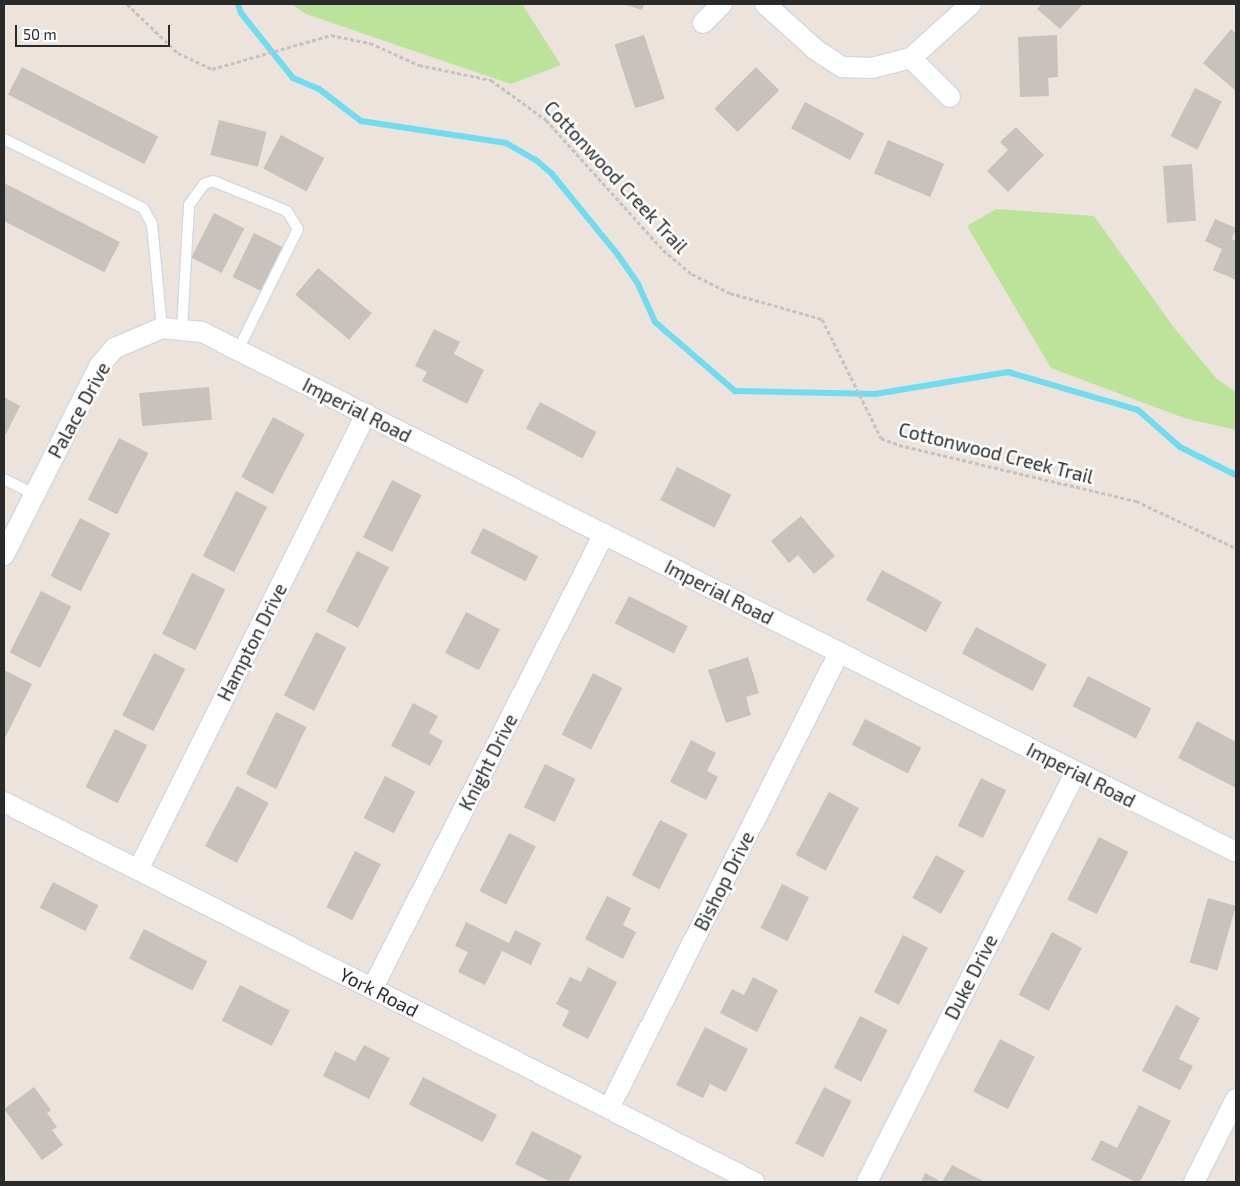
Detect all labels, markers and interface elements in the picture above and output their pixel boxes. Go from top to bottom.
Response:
scale bar [18,15,172,47]
text: 50 m [23,25,57,43]
street label: Cottonwood Creek Trail [539,96,693,258]
street label: Palace Drive [43,358,115,462]
street label: Imperial Road [299,373,415,447]
street label: Cottonwood Creek Trail [896,418,1096,488]
street label: Imperial Road [661,555,777,629]
street label: Hampton Drive [213,579,291,705]
street label: Knight Drive [454,710,522,814]
street label: Imperial Road [1023,738,1139,812]
street label: Bishop Drive [689,828,759,934]
street label: Duke Drive [940,931,1002,1023]
street label: York Road [336,962,422,1022]

